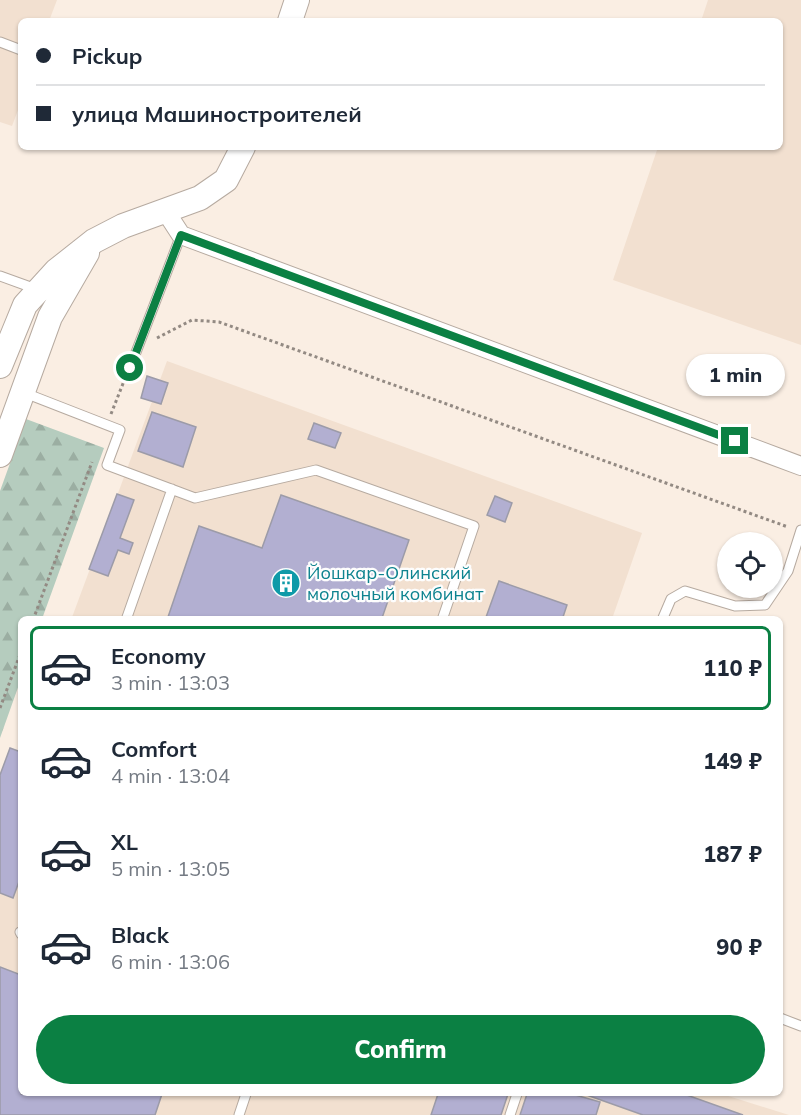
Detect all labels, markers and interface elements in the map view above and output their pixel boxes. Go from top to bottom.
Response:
text: Pickup [72,42,142,70]
text: улица Машиностроителей [72,100,362,128]
route start [116,354,143,381]
callout: 1 min [686,354,784,396]
text: 1 min [709,362,762,387]
route end [721,427,748,454]
map controls [717,532,783,598]
button: locate [717,532,783,598]
place label: Йошкар-Олинский молочный комбинат [307,561,484,605]
building icon: Йошкар-Олинский молочный комбинат [270,567,302,599]
icon: car [39,641,93,695]
text: Economy [111,642,206,670]
text: 110 ₽ [703,654,762,682]
text: 3 min · 13:03 [111,670,230,695]
icon: car [39,734,93,788]
text: Comfort [111,735,197,763]
text: 149 ₽ [703,747,762,775]
text: 4 min · 13:04 [111,763,230,788]
icon: car [39,827,93,881]
text: XL [111,828,138,856]
text: 187 ₽ [703,840,762,868]
text: 5 min · 13:05 [111,856,230,881]
icon: car [39,920,93,974]
text: Black [111,921,169,949]
text: 90 ₽ [716,933,762,961]
text: 6 min · 13:06 [111,949,230,974]
button: Confirm [36,1015,765,1084]

